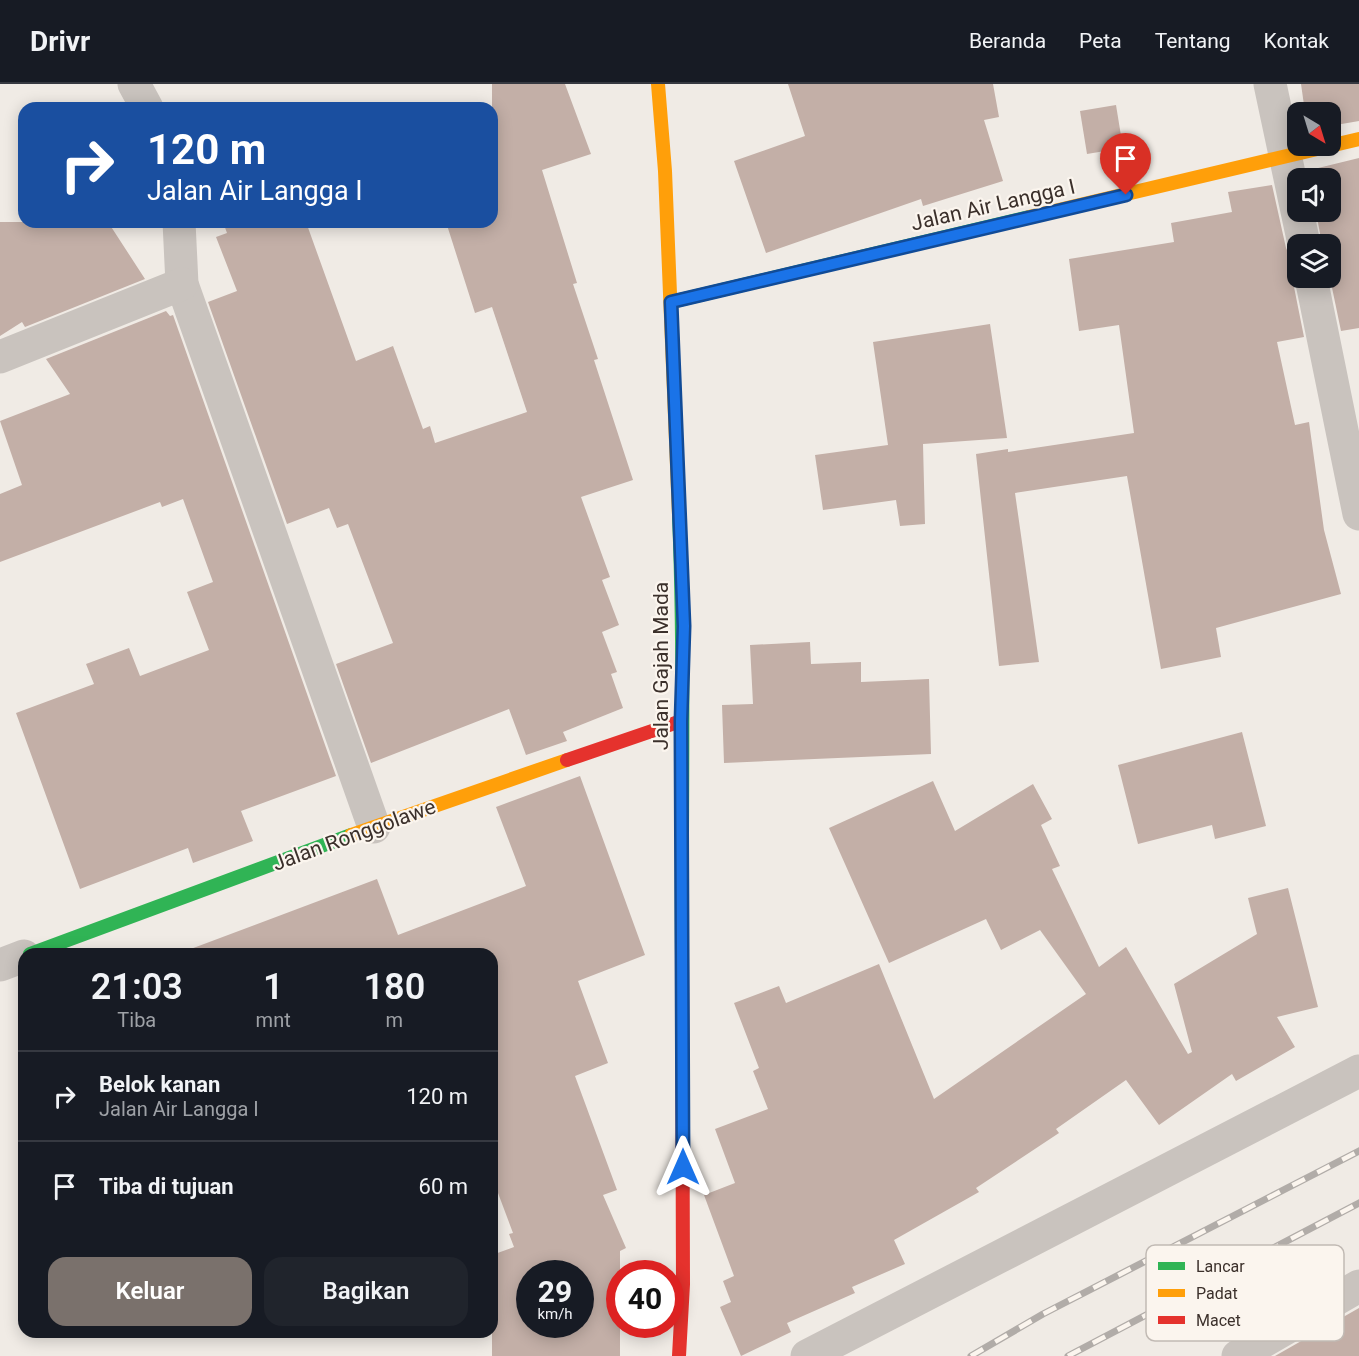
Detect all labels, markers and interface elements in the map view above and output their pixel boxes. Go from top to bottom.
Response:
text: Drivr [30,25,90,58]
text: Beranda [969,29,1046,53]
text: Peta [1079,29,1122,53]
text: Tentang [1155,29,1231,53]
text: Kontak [1264,29,1329,53]
north arrow [1287,102,1341,156]
map controls [1287,102,1341,288]
text: 120 m [147,125,266,174]
icon: right [48,126,126,204]
pin [1100,133,1151,195]
icon: arrive [1109,142,1142,175]
button: sound [1287,168,1341,222]
street label: Jalan Air Langga I [909,174,1077,236]
text: Jalan Air Langga I [147,175,363,207]
button: layers [1287,234,1341,288]
street label: Jalan Gajah Mada [649,582,673,750]
street label: Jalan Ronggolawe [269,794,439,876]
text: 21:03 [91,966,183,1008]
text: 1 [263,966,283,1008]
text: 180 [364,966,425,1008]
text: Tiba [117,1008,156,1032]
text: mnt [256,1008,291,1032]
text: m [386,1008,403,1032]
text: Belok kanan [99,1072,220,1097]
icon: right [48,1080,81,1113]
text: 120 m [406,1084,468,1109]
text: Jalan Air Langga I [99,1097,259,1121]
position arrow [651,1135,715,1199]
icon: arrive [48,1170,81,1203]
text: Tiba di tujuan [99,1174,234,1199]
text: 60 m [419,1174,468,1199]
legend [1146,1245,1344,1341]
button: Keluar [48,1257,252,1326]
button: Bagikan [264,1257,468,1326]
text: Lancar [1196,1257,1245,1276]
speed limit sign: 40 [606,1260,684,1338]
text: 29 [538,1274,572,1309]
text: Padat [1196,1284,1238,1303]
text: km/h [537,1305,573,1323]
text: Macet [1196,1311,1241,1330]

